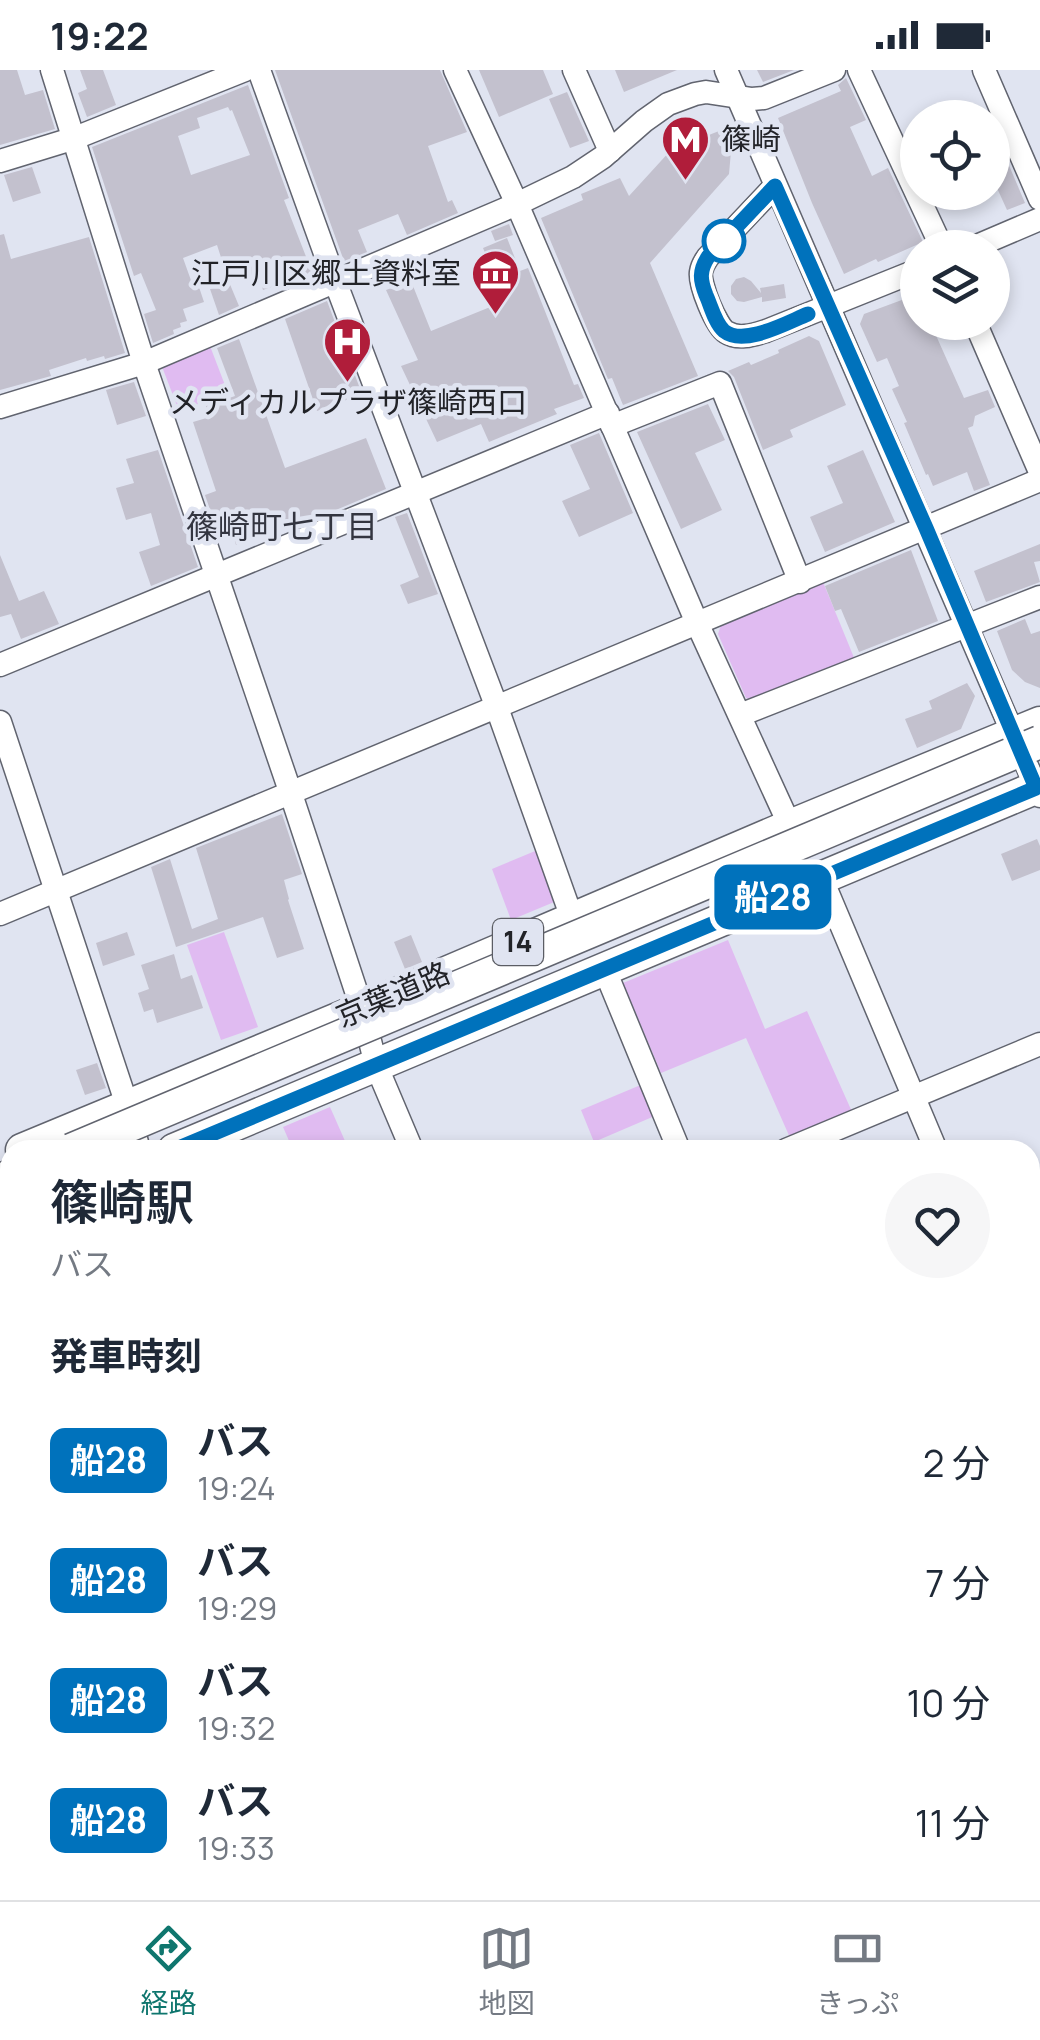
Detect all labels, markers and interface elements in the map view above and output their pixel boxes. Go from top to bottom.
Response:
text: 19:22 [50,9,149,61]
map controls [900,100,1010,340]
button: locate [900,100,1010,210]
metro station icon: 篠崎 [660,114,712,182]
place label: 篠崎 [721,118,781,159]
unlabelled marker [703,220,745,262]
button: layers [900,230,1010,340]
museum icon: 江戸川区郷土資料室 [470,248,522,316]
place label: 江戸川区郷土資料室 [191,252,461,293]
hospital icon: メディカルプラザ篠崎西口 [322,316,374,384]
place label: メディカルプラザ篠崎西口 [169,381,527,422]
district label: 篠崎町七丁目 [186,504,378,548]
line badge: 船28 [716,864,830,930]
text: 船28 [734,873,812,921]
road number: 14 [493,919,543,965]
street label: 京葉道路 [329,951,456,1036]
text: 篠崎駅 [50,1169,194,1234]
button: heart [885,1173,990,1278]
text: バス [50,1242,114,1286]
text: 発車時刻 [50,1329,202,1381]
text: バス [197,1414,273,1466]
text: 船28 [70,1436,147,1484]
text: 2 分 [923,1436,990,1488]
text: 19:24 [197,1466,276,1510]
text: バス [197,1534,273,1586]
text: 船28 [70,1556,147,1604]
text: 7 分 [925,1556,990,1608]
text: 19:29 [197,1586,277,1630]
text: バス [197,1654,273,1706]
text: 船28 [70,1676,147,1724]
text: 10 分 [906,1676,990,1728]
text: 19:32 [197,1706,275,1750]
text: バス [197,1774,273,1826]
text: 船28 [70,1796,147,1844]
text: 11 分 [915,1796,990,1848]
text: 19:33 [197,1826,275,1870]
tab: 経路 [141,1921,197,2021]
tab: 地図 [479,1921,535,2021]
tab: きっぷ [816,1921,899,2021]

